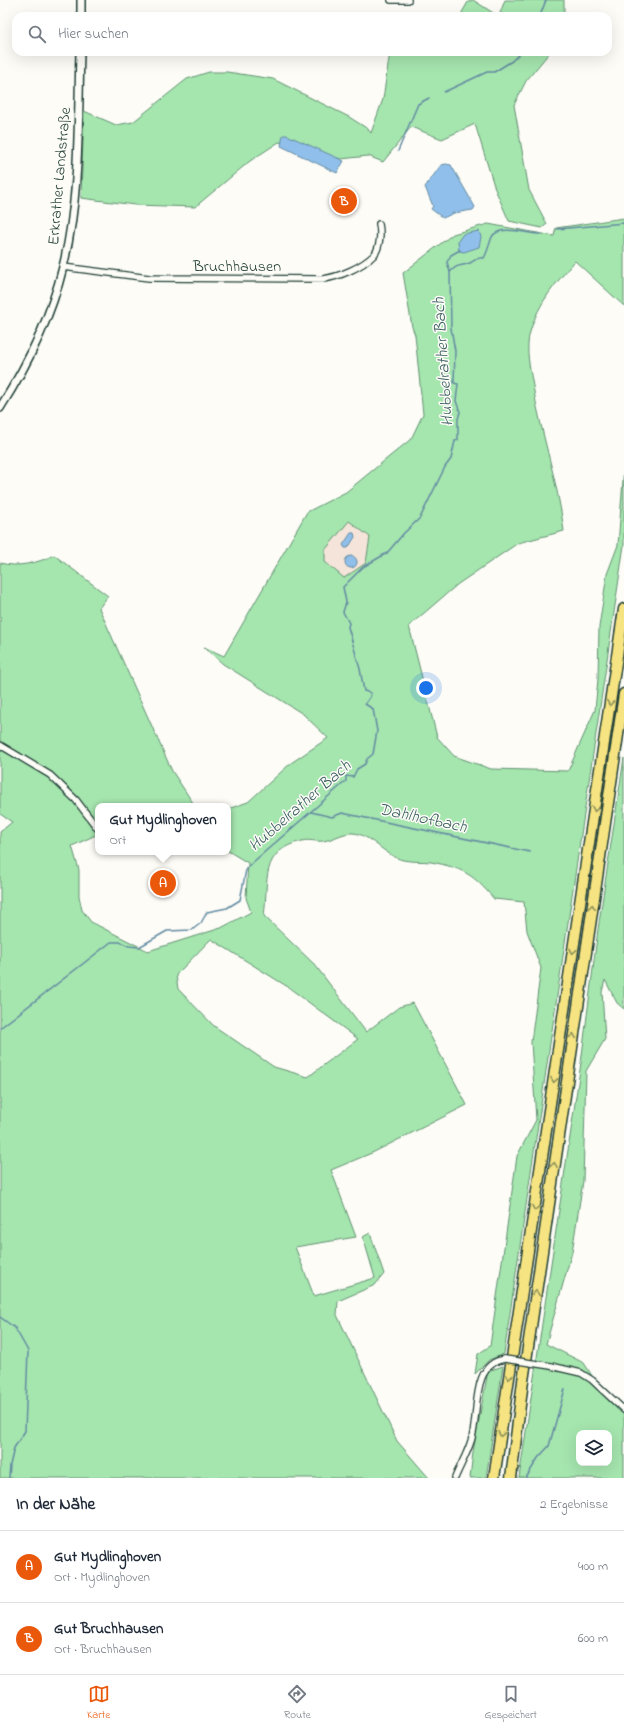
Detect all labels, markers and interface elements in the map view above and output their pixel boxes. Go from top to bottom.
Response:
search box [12,12,612,56]
icon: search [26,23,48,45]
text: Hier suchen [58,23,129,45]
street label: Erkrather Landstraße [42,105,78,246]
pin: B [331,186,357,216]
street label: Bruchhausen [192,255,281,279]
water label: Hubbelrather Bach [426,296,460,427]
your location [416,678,436,698]
one-way arrow [606,700,615,706]
water label: Hubbelrather Bach [243,754,358,858]
water label: Dahlhofbach [376,797,470,840]
popup [95,803,231,855]
one-way arrow [591,806,600,812]
text: Gut Mydlinghoven [109,809,217,831]
text: Ort [109,831,126,850]
pin: A [150,868,176,898]
one-way arrow [587,904,596,911]
one-way arrow [569,948,578,954]
one-way arrow [568,1033,577,1039]
one-way arrow [550,1077,559,1083]
one-way arrow [549,1162,558,1168]
one-way arrow [531,1205,539,1211]
one-way arrow [531,1290,540,1296]
one-way arrow [505,1374,514,1380]
map controls [576,1430,612,1466]
button: layers [576,1430,612,1466]
one-way arrow [497,1431,506,1437]
text: In der Nähe [16,1492,95,1517]
text: 2 Ergebnisse [540,1495,608,1514]
text: Gut Mydlinghoven [54,1546,161,1568]
text: A [25,1557,33,1576]
text: 400 m [578,1557,608,1576]
text: Ort · Mydlinghoven [54,1568,150,1587]
text: Gut Bruchhausen [54,1618,163,1640]
text: B [25,1629,33,1648]
text: 600 m [578,1629,608,1648]
text: Ort · Bruchhausen [54,1640,152,1659]
tab: Karte [87,1683,110,1723]
tab: Route [284,1683,311,1723]
tab: Gespeichert [485,1683,537,1723]

